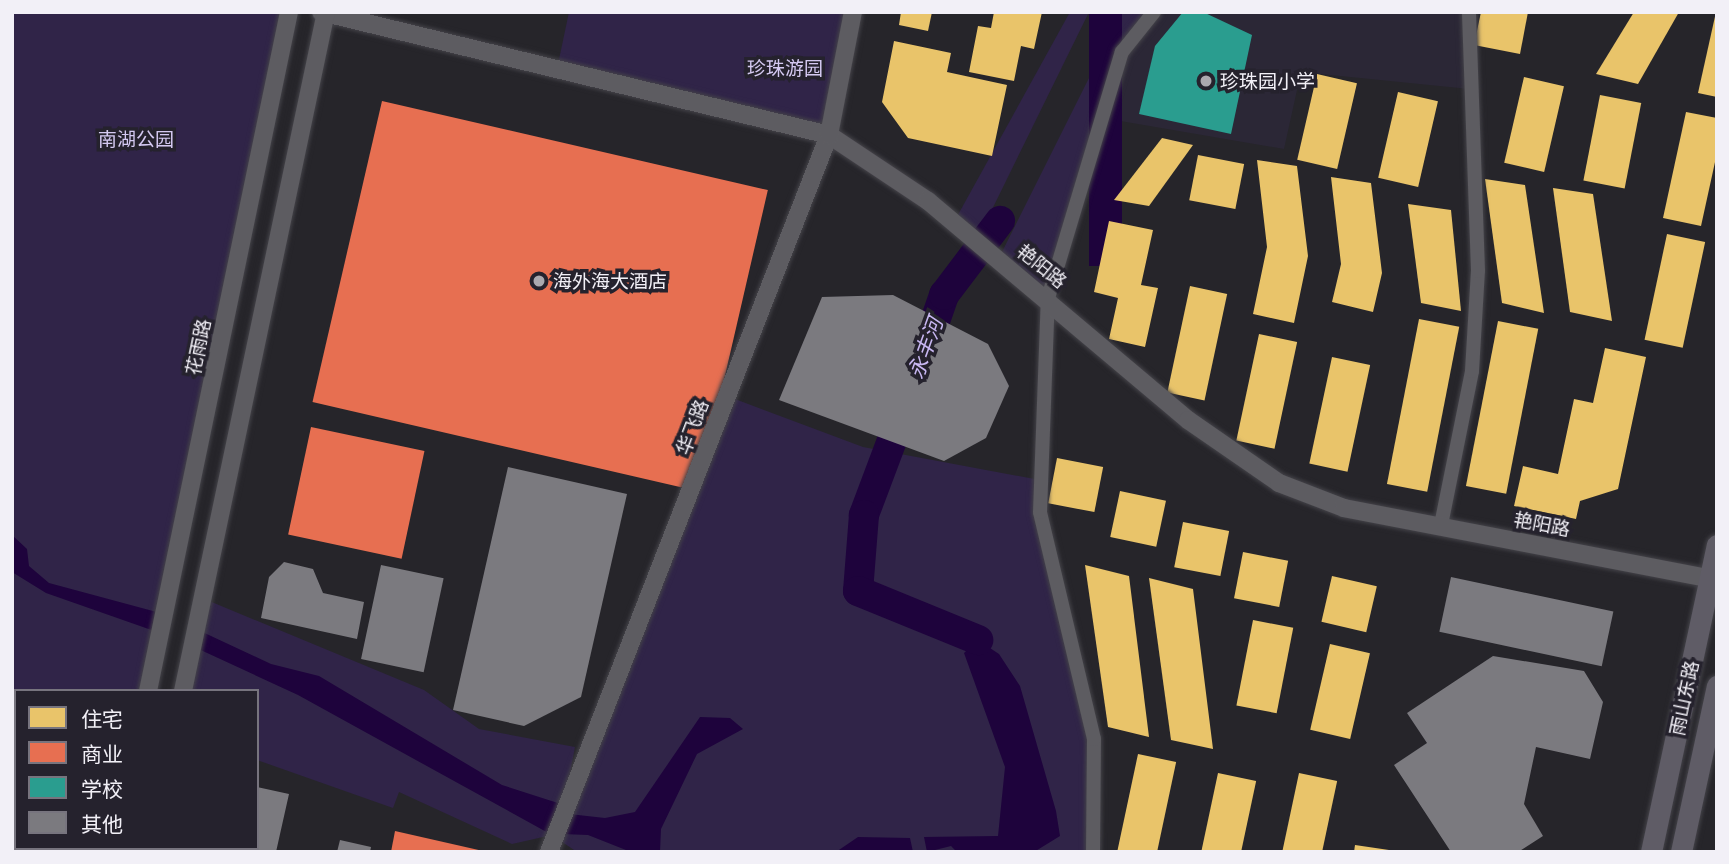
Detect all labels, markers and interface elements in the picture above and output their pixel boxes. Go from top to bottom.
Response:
park label: 珍珠游园 [747,57,823,79]
place label: 珍珠园小学 [1220,70,1315,92]
marker: 珍珠园小学 [1198,73,1214,89]
park label: 南湖公园 [98,128,174,150]
street label: 艳阳路 [1013,239,1071,293]
place label: 海外海大酒店 [553,270,667,292]
marker: 海外海大酒店 [531,273,547,289]
water label: 永丰河 [902,314,948,382]
street label: 花雨路 [181,317,215,377]
street label: 华飞路 [671,396,713,458]
street label: 艳阳路 [1512,507,1572,541]
street label: 雨山东路 [1665,658,1703,738]
legend [14,689,259,850]
text: 住宅 [81,706,123,731]
text: 商业 [81,741,123,766]
text: 学校 [81,776,123,801]
text: 其他 [81,811,123,836]

